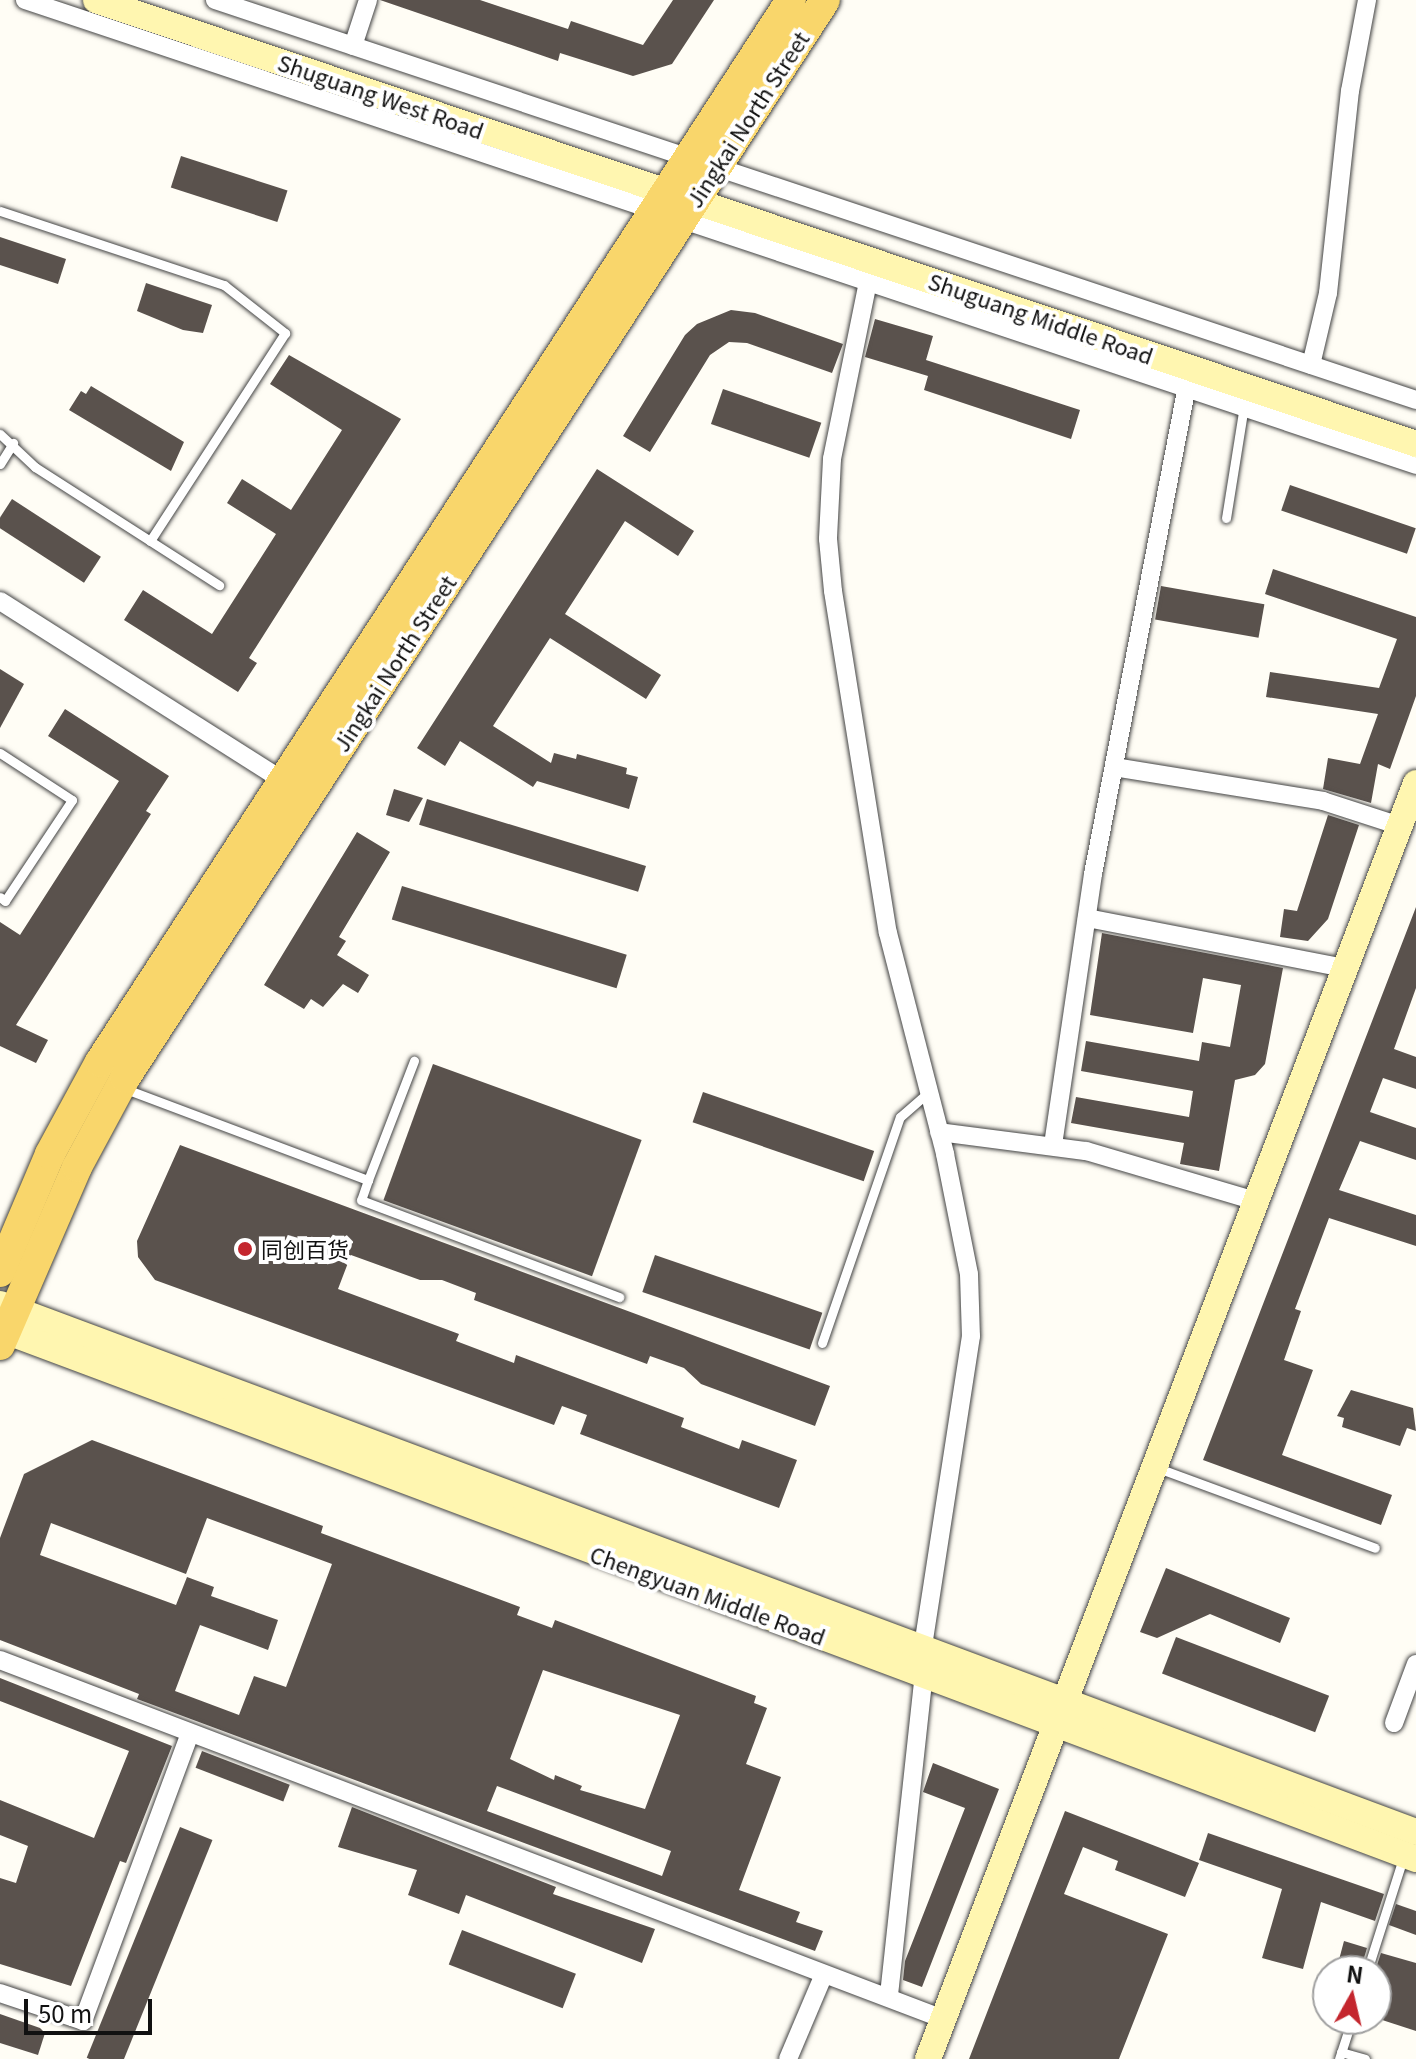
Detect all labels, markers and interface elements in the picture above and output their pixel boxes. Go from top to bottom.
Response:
street label: Jingkai North Street [680,26,814,212]
street label: Shuguang West Road [275,48,487,144]
street label: Shuguang Middle Road [925,267,1157,369]
street label: Jingkai North Street [327,570,461,756]
place label: 同创百货 [261,1236,349,1262]
marker: 同创百货 [236,1240,254,1258]
street label: Chengyuan Middle Road [587,1540,829,1650]
north arrow [1312,1955,1392,2035]
text: N [1345,1956,1365,1990]
scale bar [28,1983,156,2033]
text: 50 m [38,1995,92,2030]

